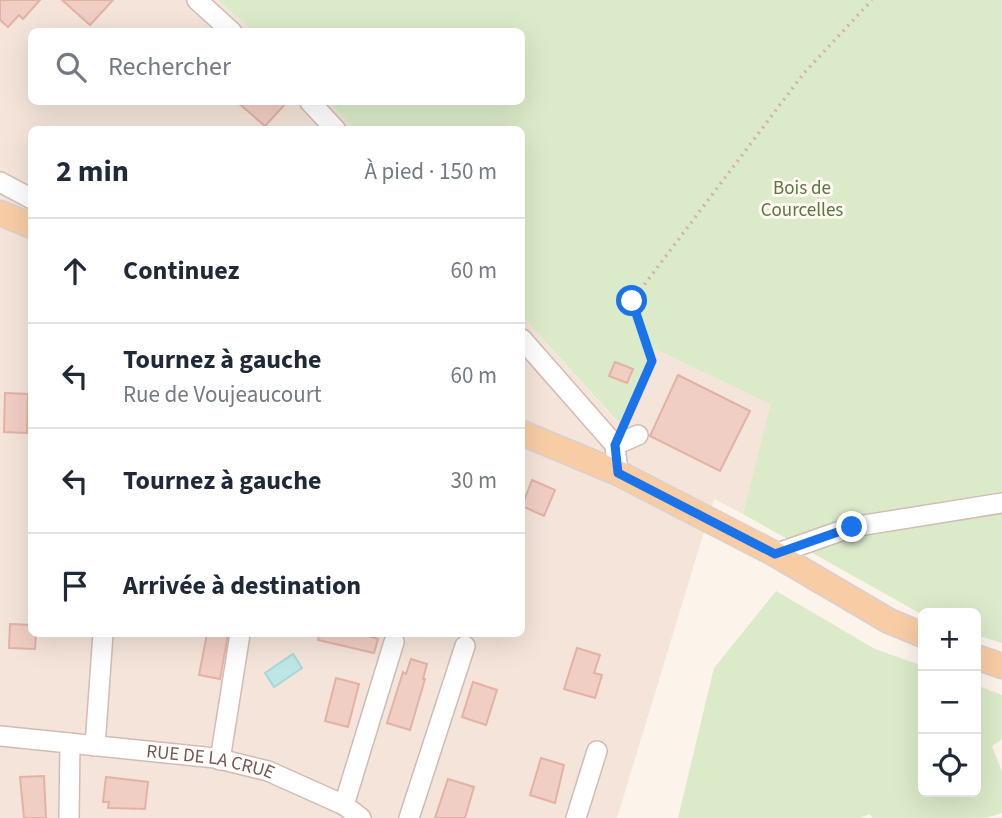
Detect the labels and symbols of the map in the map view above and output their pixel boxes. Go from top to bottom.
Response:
park label: Bois de Courcelles [761,175,843,224]
route start [616,285,647,316]
route end [836,511,867,542]
street label: RUE DE LA CRUE [145,738,279,786]

